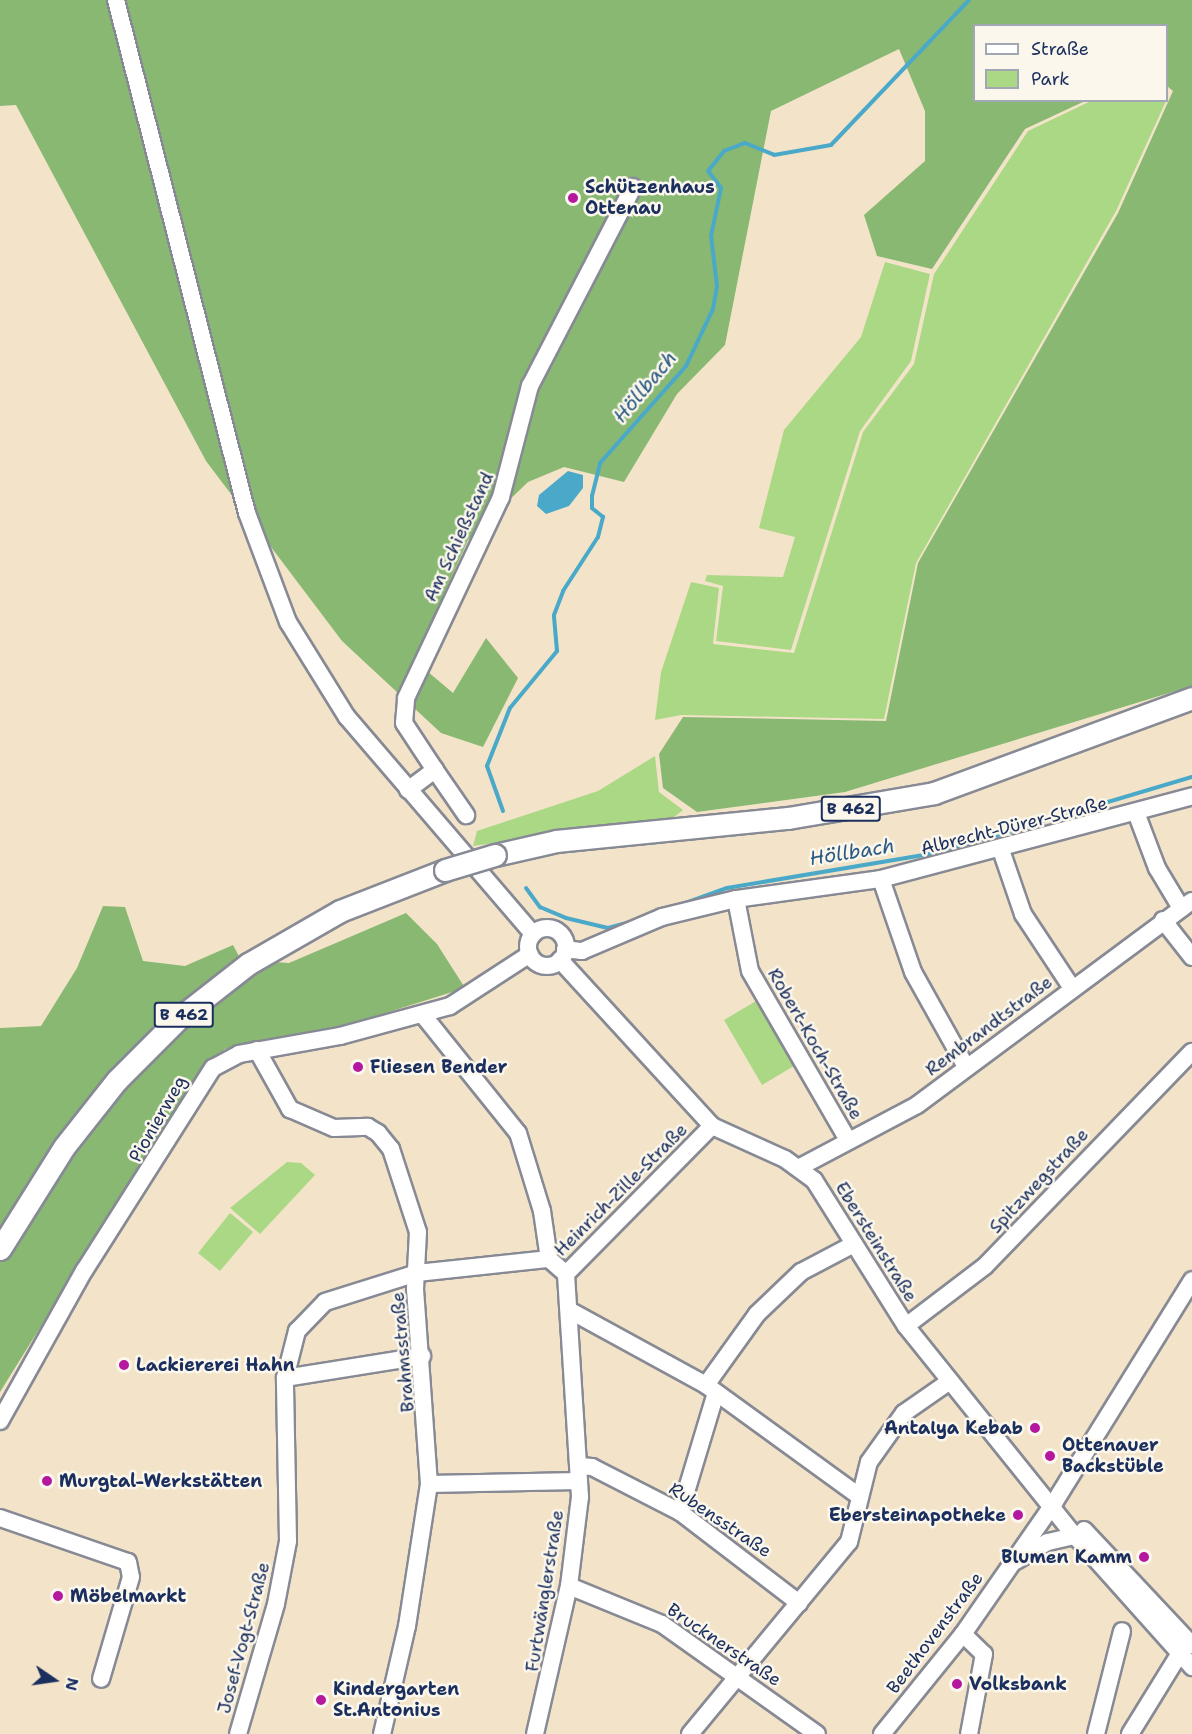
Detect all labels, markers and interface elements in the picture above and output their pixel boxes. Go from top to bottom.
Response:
legend [973,24,1168,102]
text: Straße [1031,37,1089,61]
text: Park [1031,67,1070,91]
place label: Schützenhaus Ottenau [585,177,715,219]
marker: Schützenhaus Ottenau [566,191,580,205]
water label: Höllbach [608,346,682,428]
street label: Am Schießstand [420,469,498,605]
street label: Albrecht-Dürer-Straße [918,792,1110,860]
road number: B 462 [820,796,882,822]
water label: Höllbach [808,833,896,871]
street label: Robert-Koch-Straße [763,964,867,1124]
street label: Rembrandtstraße [921,971,1057,1081]
road number: B 462 [152,1002,216,1028]
place label: Fliesen Bender [370,1056,507,1078]
marker: Fliesen Bender [351,1060,365,1074]
street label: Pionierweg [125,1072,191,1166]
street label: Heinrich-Zille-Straße [550,1119,692,1261]
street label: Spitzwegstraße [985,1124,1093,1238]
street label: Ebersteinstraße [830,1178,922,1306]
street label: Brahmsstraße [387,1291,419,1413]
place label: Lackiererei Hahn [136,1354,295,1376]
marker: Lackiererei Hahn [117,1358,131,1372]
place label: Antalya Kebab [884,1417,1023,1439]
marker: Antalya Kebab [1028,1421,1042,1435]
place label: Ottenauer Backstüble [1062,1435,1164,1478]
marker: Ottenauer Backstüble [1043,1449,1057,1463]
place label: Murgtal-Werkstätten [59,1470,262,1492]
marker: Murgtal-Werkstätten [40,1474,54,1488]
street label: Rubensstraße [665,1478,775,1562]
place label: Ebersteinapotheke [829,1504,1006,1526]
marker: Ebersteinapotheke [1011,1508,1025,1522]
street label: Furtwänglerstraße [522,1509,568,1673]
place label: Blumen Kamm [1001,1546,1132,1568]
marker: Blumen Kamm [1137,1550,1151,1564]
street label: Josef-Vogt-Straße [213,1560,275,1716]
street label: Beethovenstraße [882,1568,988,1698]
place label: Möbelmarkt [70,1585,186,1607]
marker: Möbelmarkt [51,1589,65,1603]
street label: Brucknerstraße [663,1599,785,1691]
north arrow [24,1650,84,1710]
place label: Volksbank [969,1673,1067,1695]
text: N [60,1676,84,1693]
marker: Volksbank [950,1677,964,1691]
place label: Kindergarten St.Antonius [333,1679,459,1722]
marker: Kindergarten St.Antonius [314,1693,328,1707]

